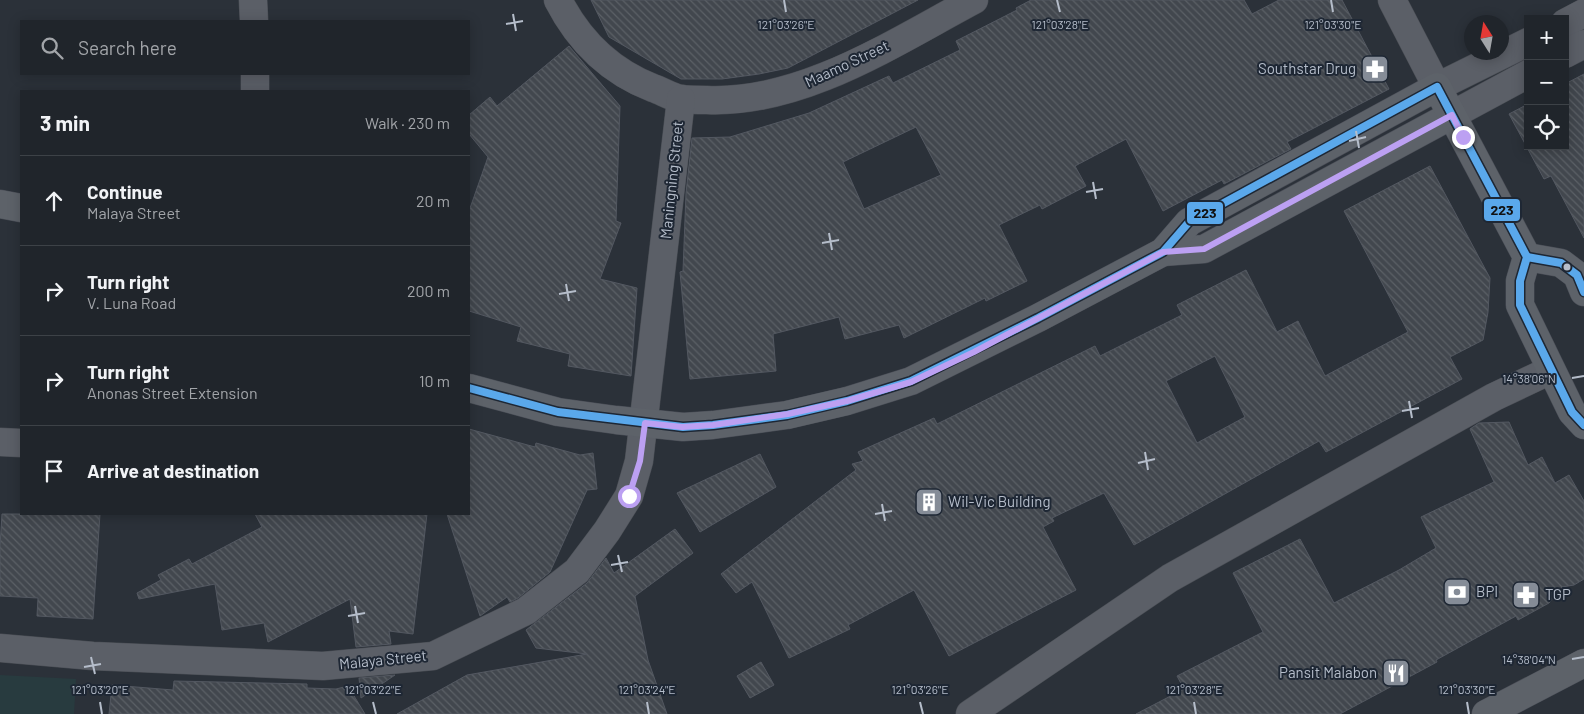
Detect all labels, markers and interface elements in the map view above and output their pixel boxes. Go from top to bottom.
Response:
north arrow [1464,15,1509,60]
map controls [1524,15,1569,150]
button: + [1524,15,1569,60]
text: 121°03'26"E [758,17,814,31]
text: 121°03'28"E [1032,17,1088,31]
text: 121°03'30"E [1304,17,1362,31]
search box [20,20,470,75]
icon: search [38,34,66,62]
text: Search here [78,36,177,59]
street label: Maamo Street [802,36,891,90]
pharmacy icon: Southstar Drug [1360,54,1390,84]
place label: Southstar Drug [1258,59,1356,77]
button: − [1524,60,1569,105]
button: locate [1524,105,1569,150]
text: 3 min [40,110,90,135]
text: Walk · 230 m [365,113,450,132]
street label: Maningning Street [656,120,686,240]
route end [1452,126,1475,149]
text: Continue [87,180,163,203]
icon: ahead [40,187,68,215]
text: 20 m [416,191,450,210]
line badge: 223 [1483,198,1521,222]
line badge: 223 [1186,201,1224,225]
text: 223 [1490,201,1514,218]
text: Malaya Street [87,203,181,222]
text: 223 [1193,204,1217,221]
unlabelled marker [1562,262,1572,272]
text: Turn right [87,270,169,293]
icon: right [40,277,68,305]
text: 200 m [407,281,450,300]
text: V. Luna Road [87,293,176,312]
text: Turn right [87,360,169,383]
icon: right [40,367,68,395]
text: 10 m [419,371,450,390]
text: 14°38'06"N [1502,371,1556,385]
text: Anonas Street Extension [87,383,258,402]
icon: arrive [40,457,68,485]
text: Arrive at destination [87,459,259,482]
route start [618,485,641,508]
building icon: Wil-Vic Building [914,487,944,517]
place label: Wil-Vic Building [948,492,1050,510]
bank icon: BPI [1442,577,1472,607]
pharmacy icon: TGP [1511,580,1541,610]
place label: BPI [1476,582,1498,600]
place label: TGP [1545,585,1571,603]
street label: Malaya Street [338,645,427,673]
text: 14°38'04"N [1502,652,1556,666]
restaurant icon: Pansit Malabon [1381,658,1411,688]
place label: Pansit Malabon [1279,663,1377,681]
text: 121°03'20"E [71,682,129,696]
text: 121°03'22"E [344,682,402,696]
text: 121°03'24"E [618,682,676,696]
text: 121°03'26"E [892,682,948,696]
text: 121°03'28"E [1166,682,1222,696]
text: 121°03'30"E [1438,682,1496,696]

